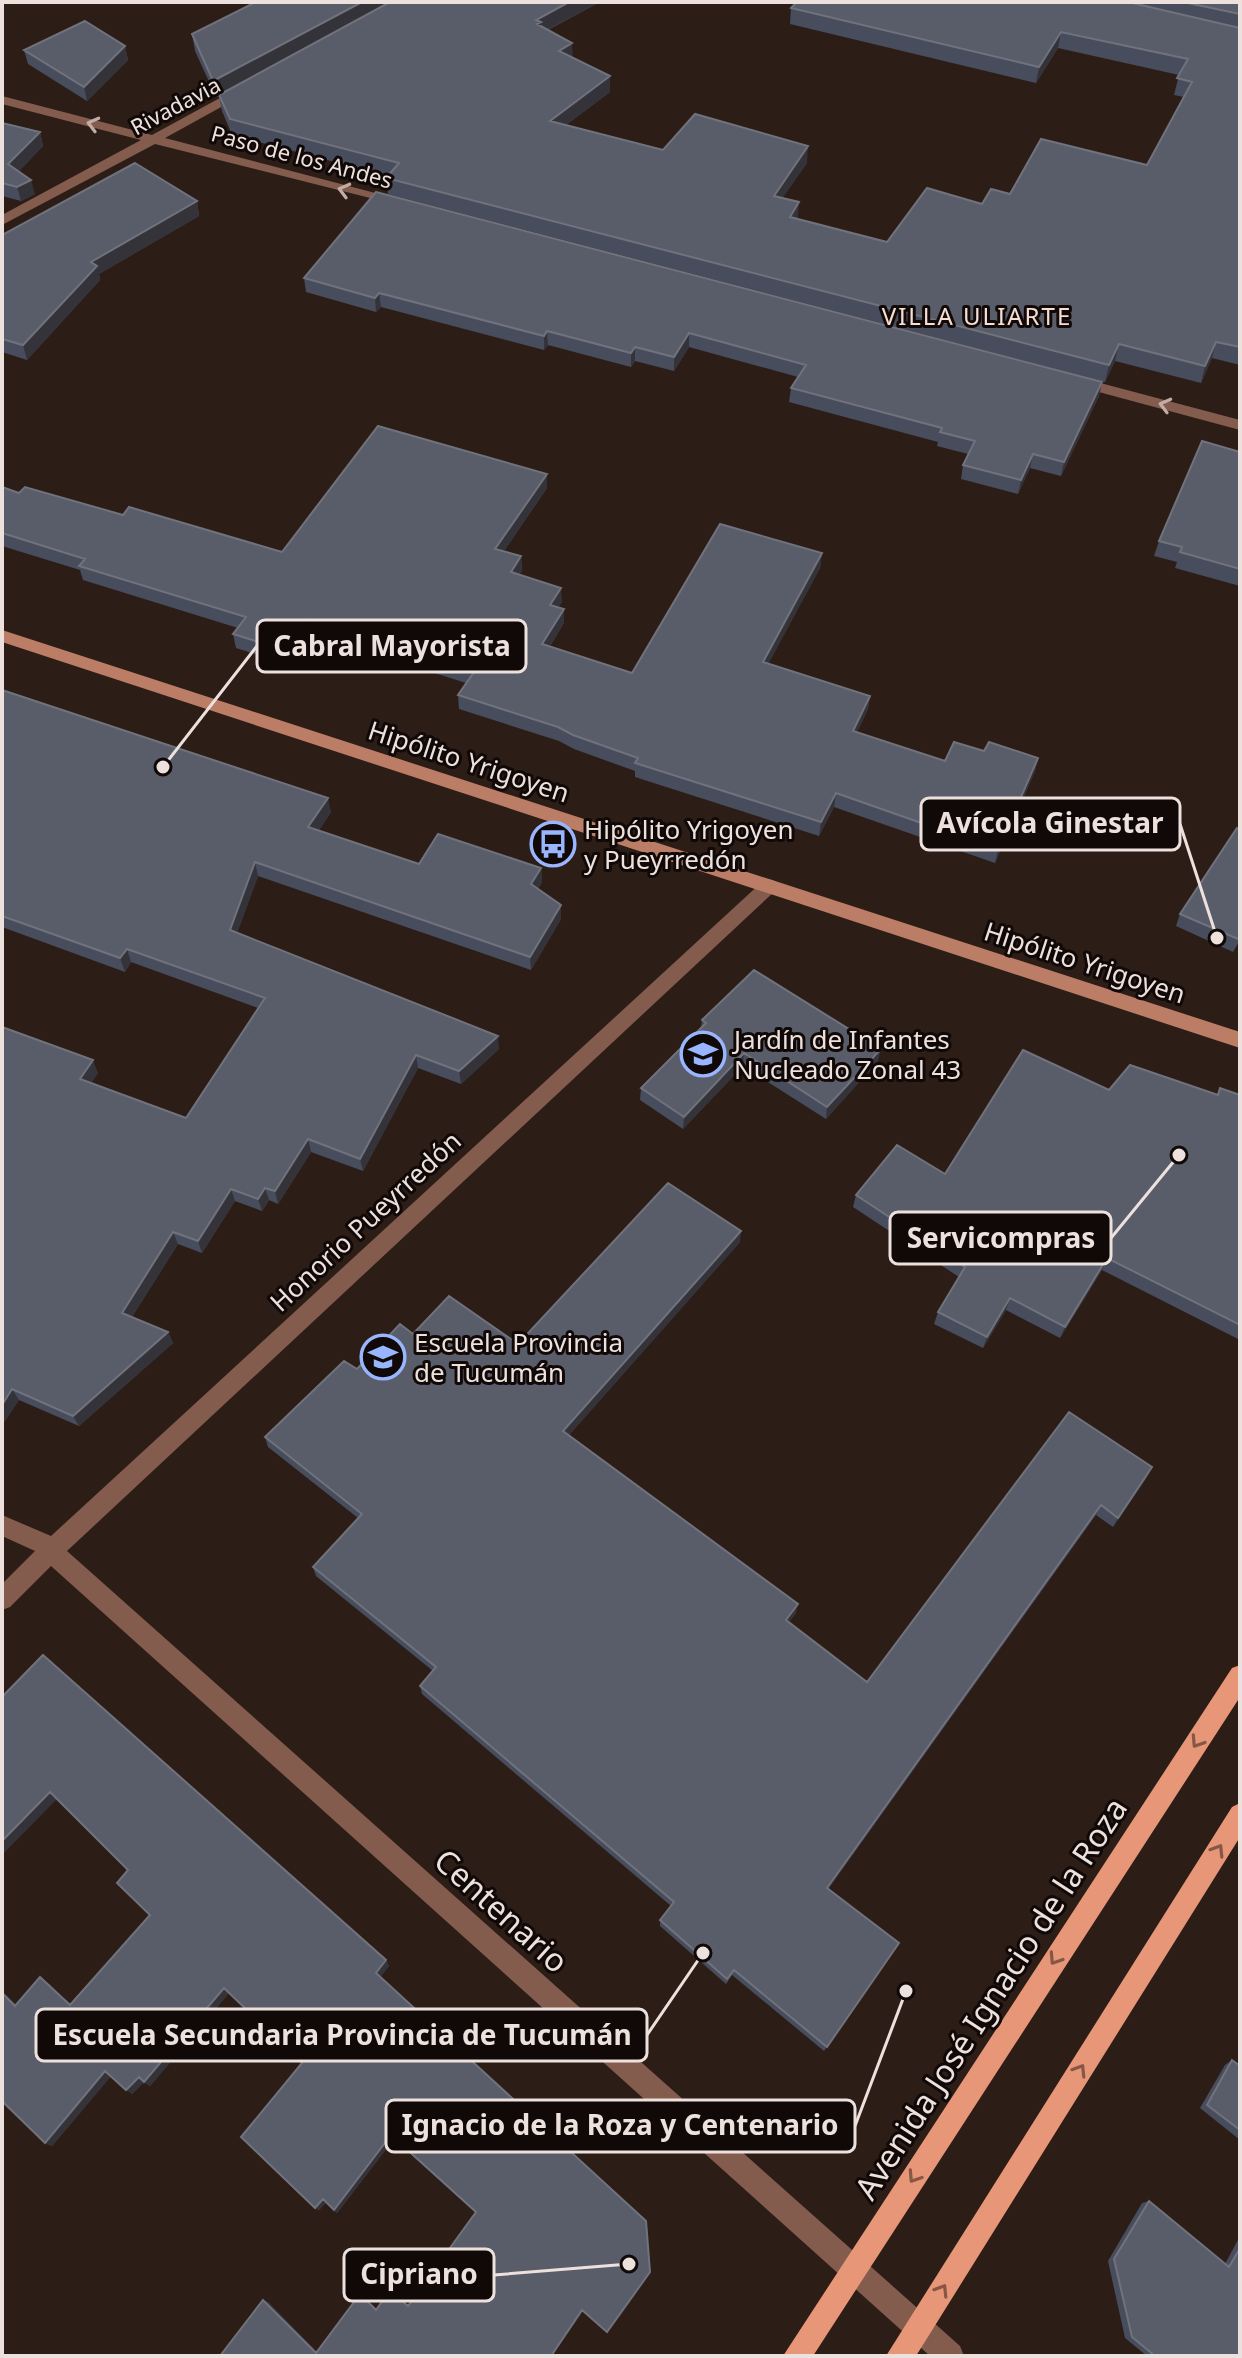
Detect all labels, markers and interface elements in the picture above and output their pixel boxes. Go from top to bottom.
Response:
street label: Rivadavia [125,69,225,141]
one-way arrow [86,116,100,133]
street label: Paso de los Andes [208,117,396,195]
one-way arrow [338,182,352,199]
district label: VILLA ULIARTE [882,299,1072,332]
one-way arrow [1158,397,1172,414]
callout: Cabral Mayorista [257,620,526,672]
text: Cabral Mayorista [273,626,511,664]
street label: Hipólito Yrigoyen [364,712,574,810]
callout: Avícola Ginestar [921,798,1180,850]
text: Avícola Ginestar [936,803,1164,841]
place label: Hipólito Yrigoyen y Pueyrredón [584,811,794,877]
bus stop icon: Hipólito Yrigoyen y Pueyrredón [529,820,577,868]
street label: Hipólito Yrigoyen [980,913,1190,1011]
place label: Jardín de Infantes Nucleado Zonal 43 [731,1021,961,1087]
school or university icon: Jardín de Infantes Nucleado Zonal 43 [679,1030,727,1078]
street label: Honorio Pueyrredón [262,1123,468,1319]
callout: Servicompras [890,1212,1111,1264]
text: Servicompras [907,1218,1095,1256]
place label: Escuela Provincia de Tucumán [414,1324,623,1390]
school or university icon: Escuela Provincia de Tucumán [359,1333,407,1381]
one-way arrow [1192,1733,1207,1747]
street label: Avenida José Ignacio de la Roza [844,1789,1136,2207]
street label: Centenario [426,1838,578,1982]
one-way arrow [1208,1844,1223,1858]
one-way arrow [1050,1951,1065,1965]
callout: Escuela Secundaria Provincia de Tucumán [36,2009,647,2061]
text: Escuela Secundaria Provincia de Tucumán [52,2015,632,2053]
one-way arrow [1070,2064,1085,2079]
callout: Ignacio de la Roza y Centenario [386,2100,855,2152]
text: Ignacio de la Roza y Centenario [401,2105,839,2143]
one-way arrow [908,2169,923,2183]
callout: Cipriano [344,2249,494,2301]
text: Cipriano [360,2254,478,2292]
one-way arrow [932,2284,947,2299]

